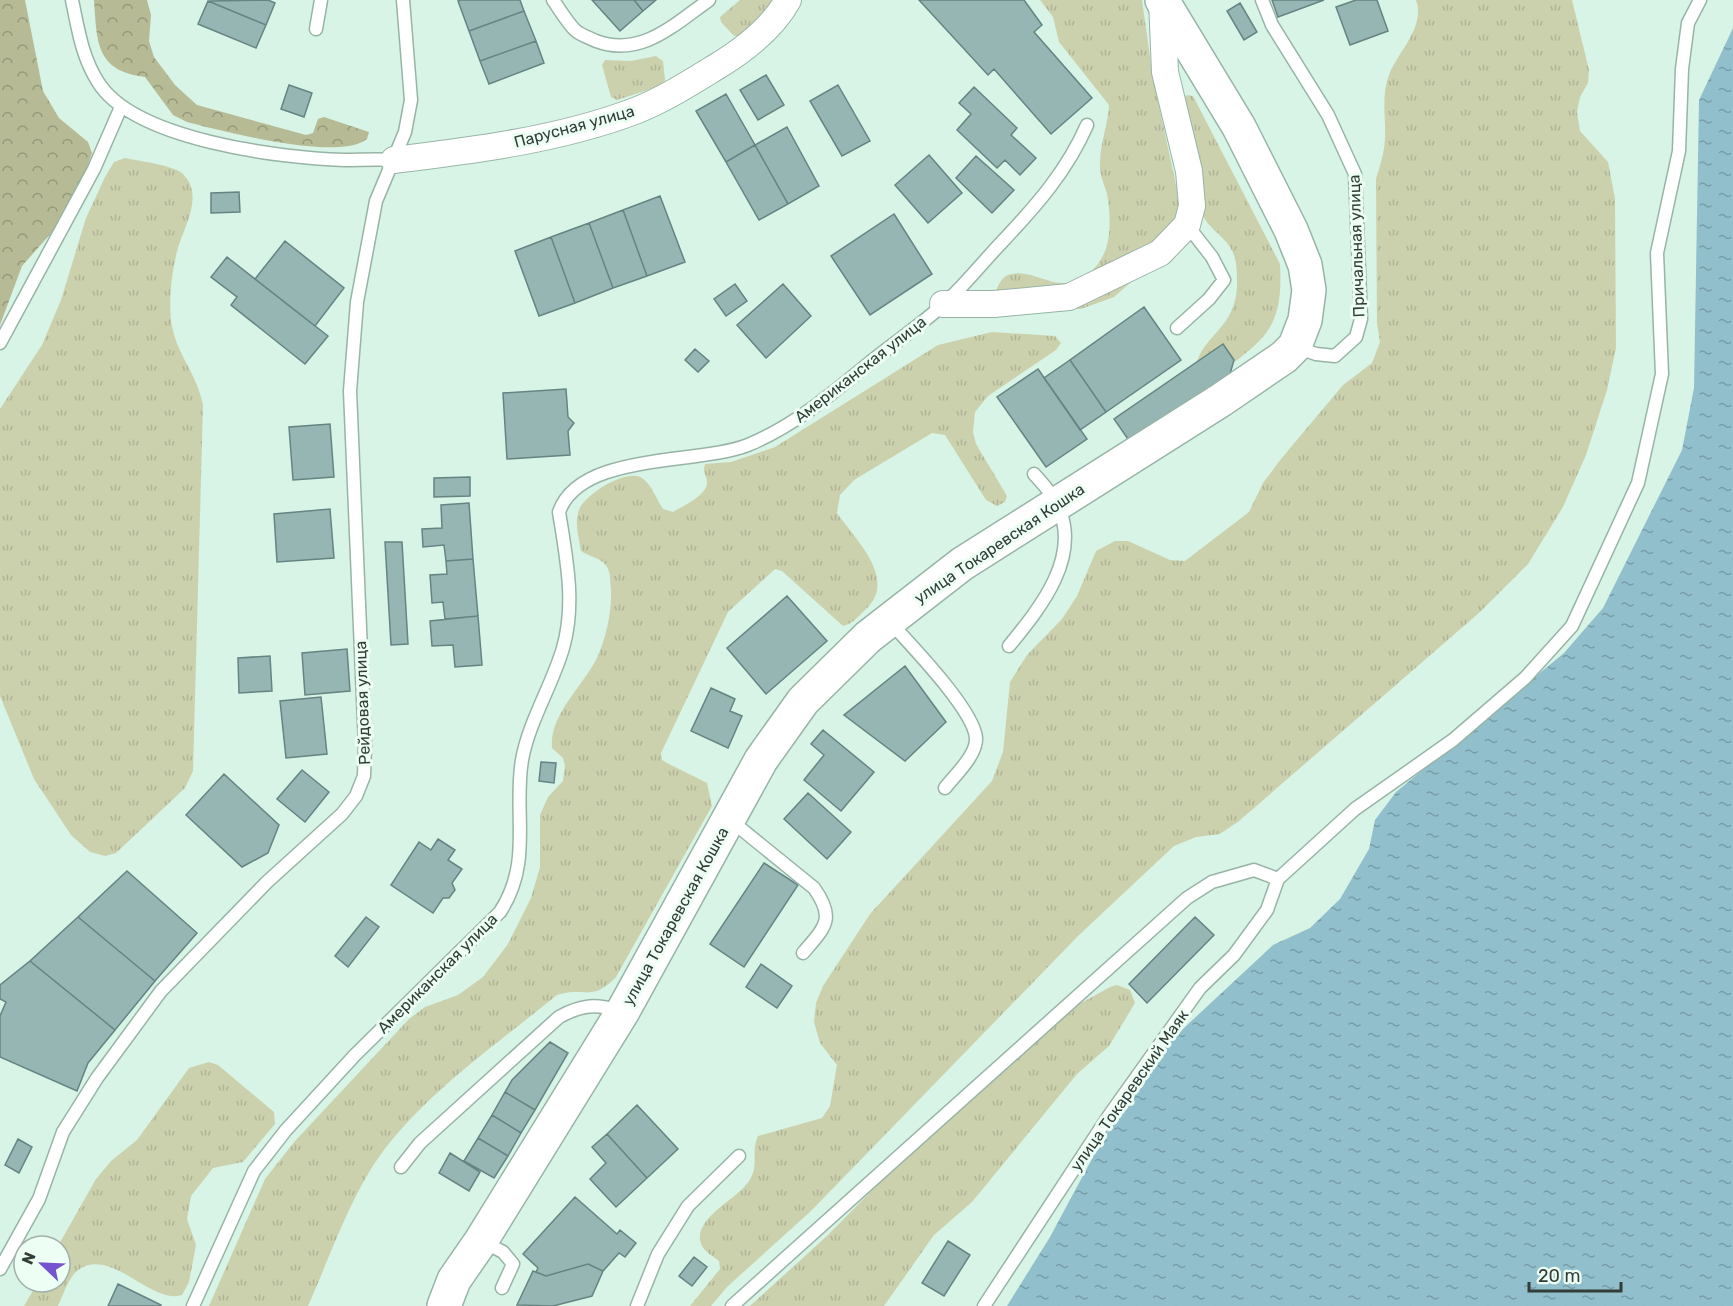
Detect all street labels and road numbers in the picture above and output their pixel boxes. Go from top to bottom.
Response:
street label: Парусная улица [512,101,636,152]
street label: Причальная улица [1345,174,1368,318]
street label: Американская улица [791,312,930,427]
street label: улица Токаревская Кошка [911,479,1088,608]
street label: Рейдовая улица [351,641,374,765]
street label: улица Токаревская Кошка [618,824,732,1009]
street label: Американская улица [373,909,501,1037]
street label: улица Токаревский Маяк [1066,1005,1193,1175]

